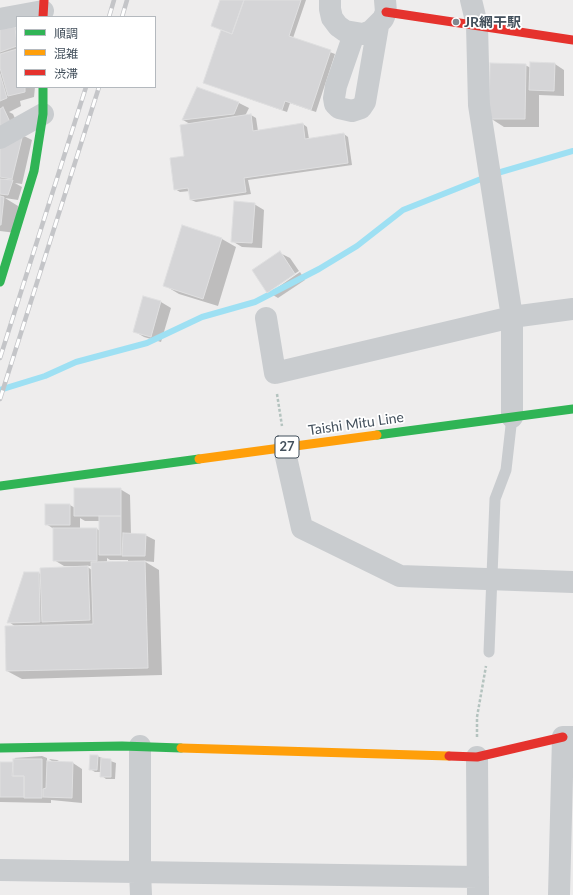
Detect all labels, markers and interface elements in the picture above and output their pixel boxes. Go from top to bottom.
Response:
place label: JR網干駅 [464,14,521,30]
legend [16,16,156,88]
marker: JR網干駅 [451,17,461,27]
text: 順調 [54,26,78,41]
text: 混雑 [54,46,78,61]
text: 渋滞 [54,66,78,81]
street label: Taishi Mitu Line [307,409,405,439]
road number: 27 [275,436,299,458]

